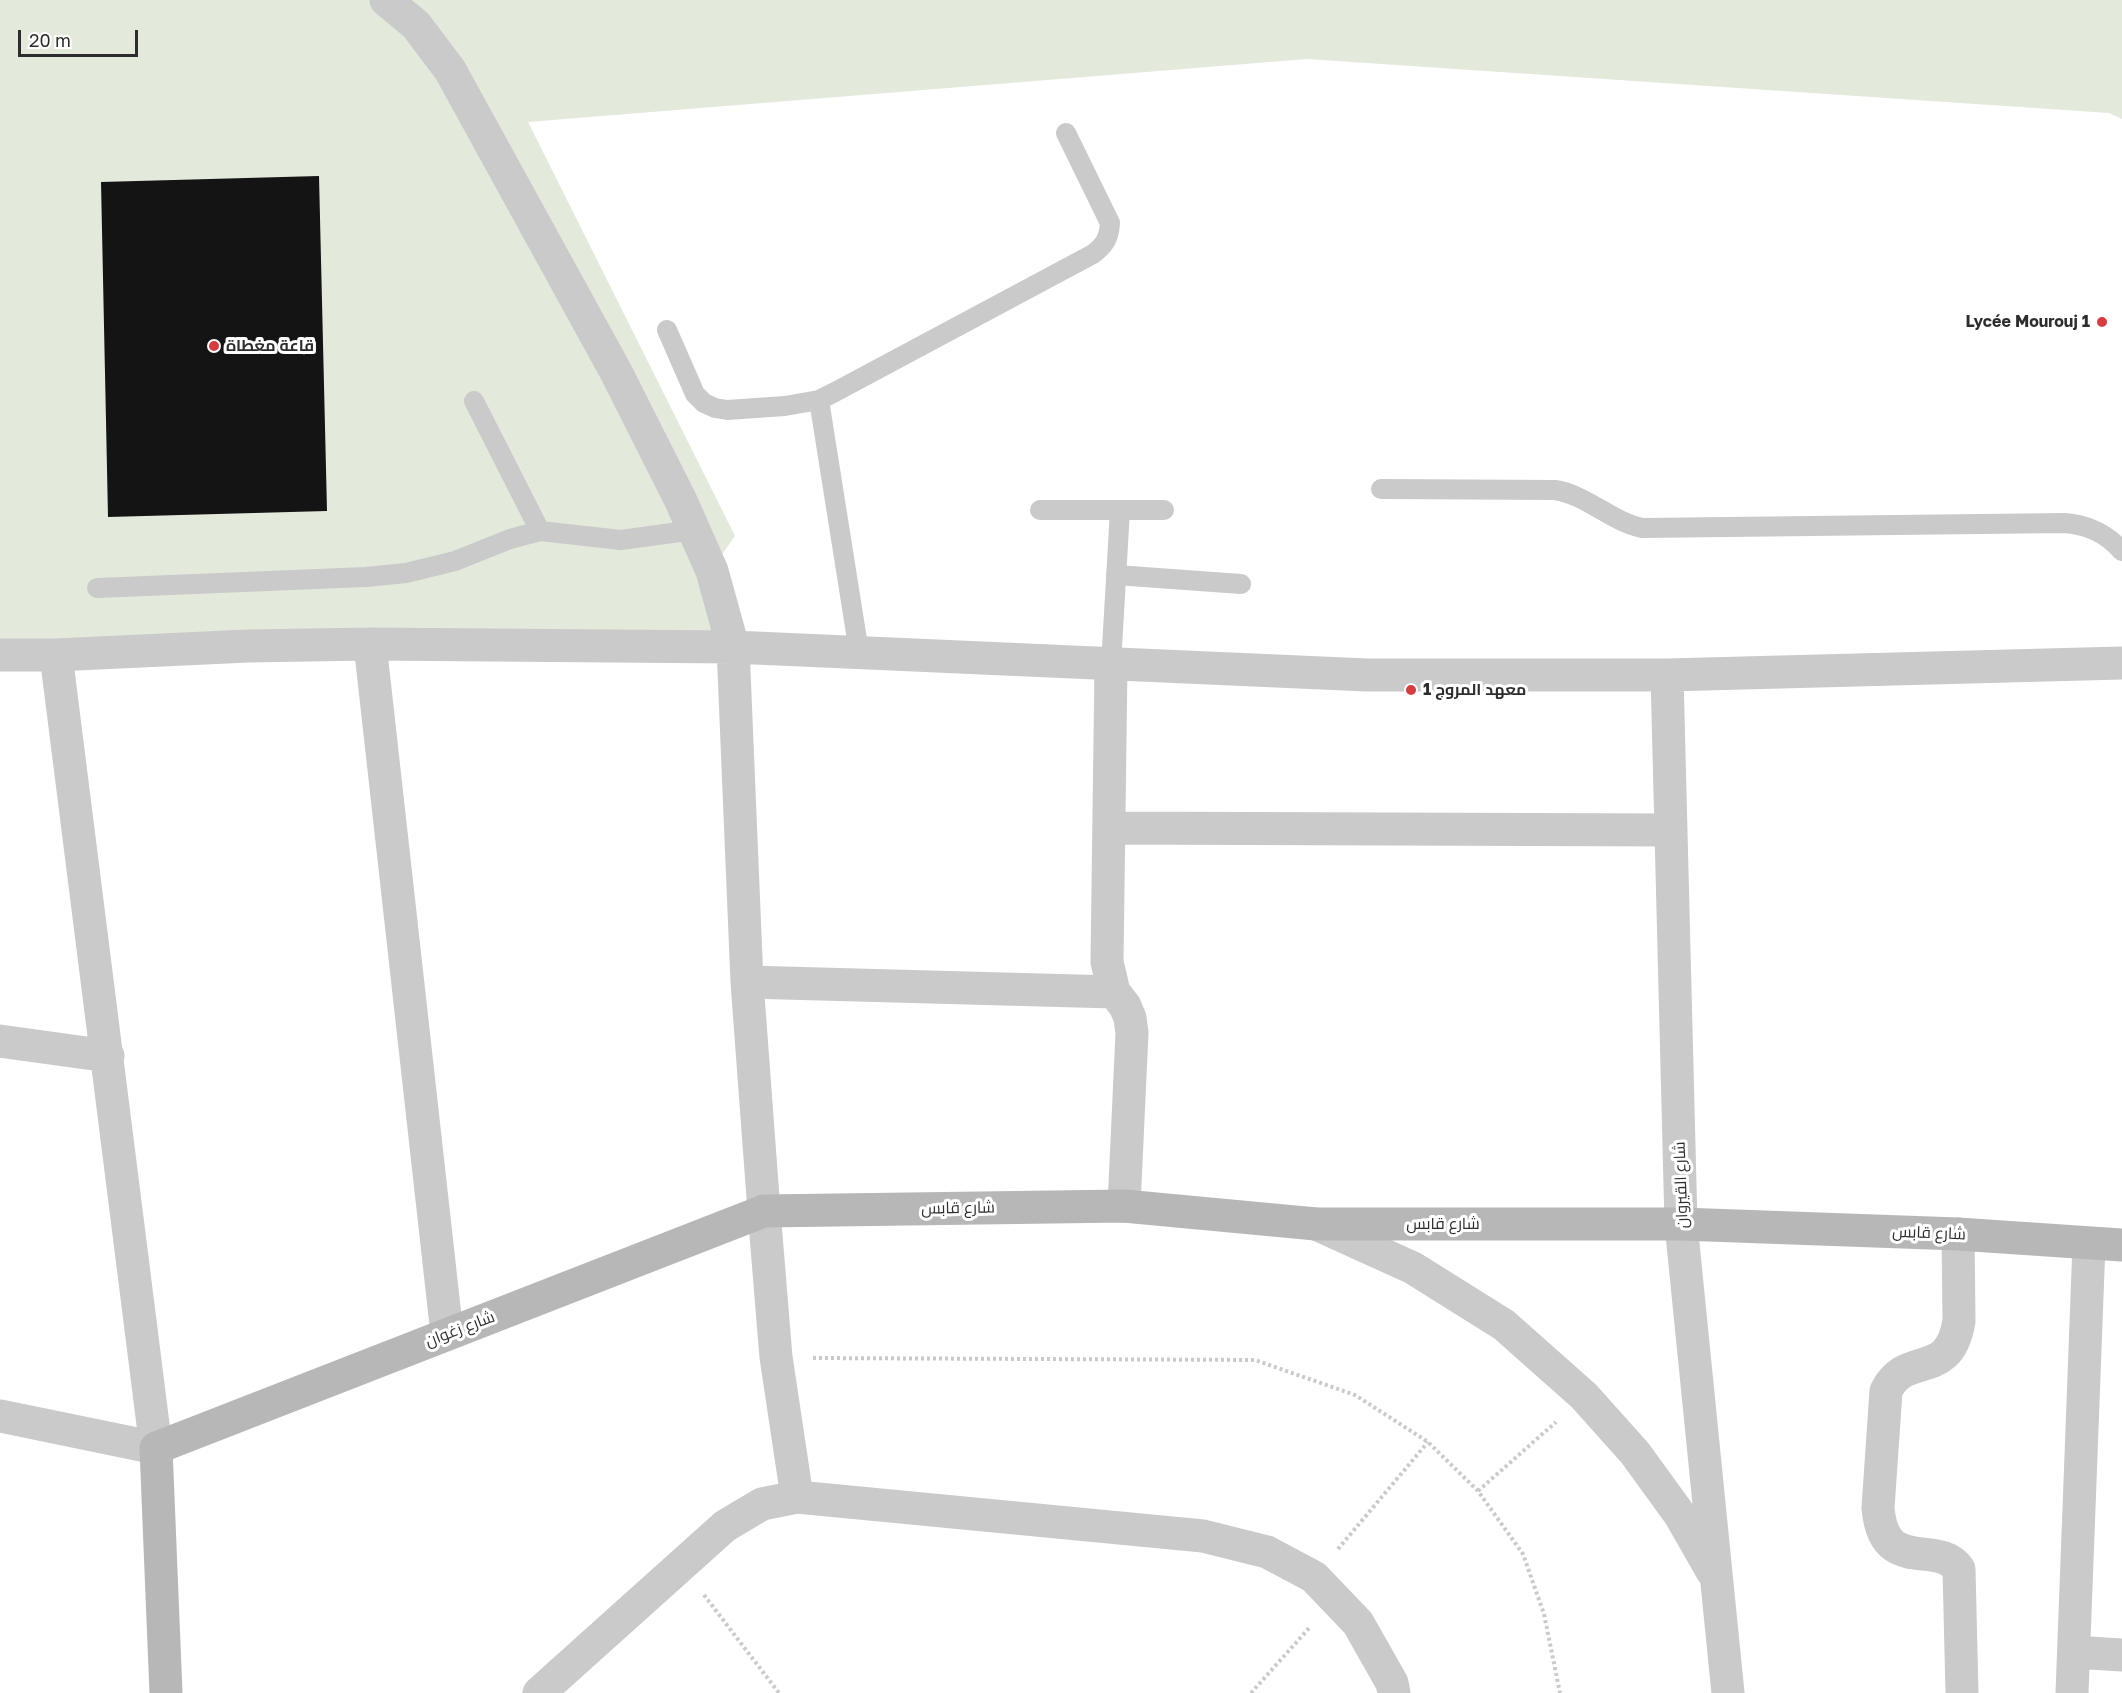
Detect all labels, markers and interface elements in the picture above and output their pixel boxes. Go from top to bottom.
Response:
scale bar [21,18,141,56]
text: 20 m [29,29,71,51]
place label: Lycée Mourouj 1 [1966,312,2090,332]
marker: Lycée Mourouj 1 [2095,315,2109,329]
place label: قاعة مغطاة [226,336,314,356]
marker: قاعة مغطاة [207,339,221,353]
place label: معهد المروج 1 [1423,680,1526,700]
marker: معهد المروج 1 [1404,683,1418,697]
street label: شارع القيروان [1670,1141,1692,1229]
street label: شارع قابس [921,1198,995,1218]
street label: شارع قابس [1406,1214,1480,1234]
street label: شارع قابس [1892,1222,1966,1244]
street label: شارع زغوان [423,1307,497,1351]

